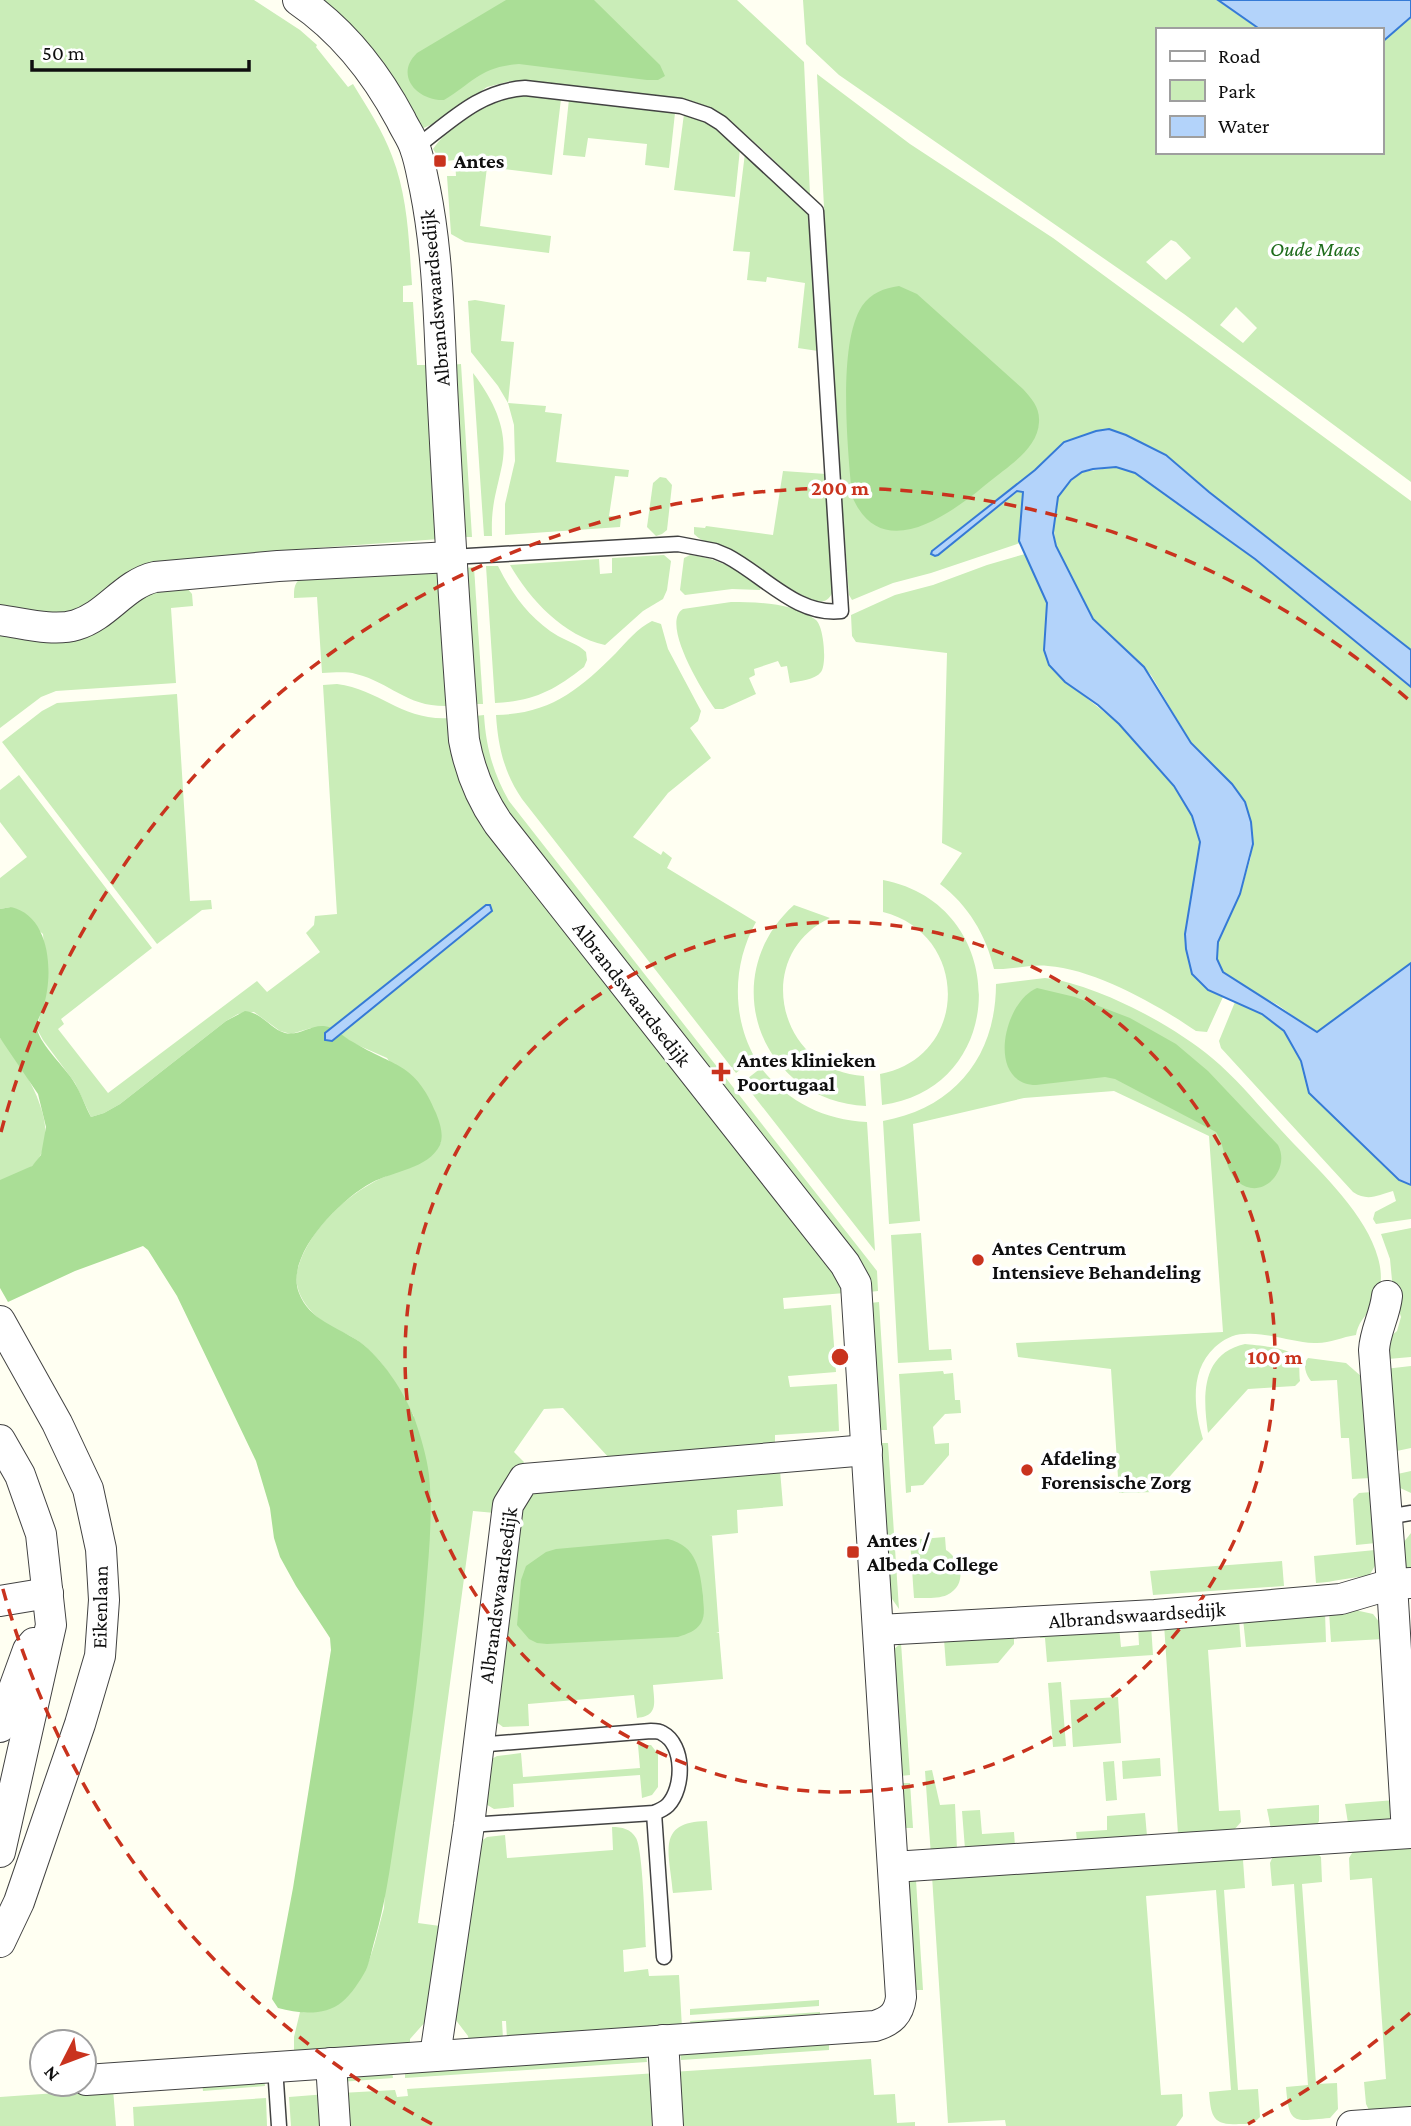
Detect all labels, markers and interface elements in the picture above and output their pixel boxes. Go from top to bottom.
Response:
scale bar [32,28,248,72]
legend [1156,28,1383,154]
text: 50 m [42,41,85,65]
text: Road [1218,44,1261,68]
text: Park [1218,79,1255,103]
text: Water [1218,114,1270,138]
place label: Antes [453,149,505,173]
marker: Antes [432,153,448,169]
street label: Albrandswaardsedijk [415,209,455,387]
park label: Oude Maas [1270,237,1361,261]
text: 200 m [811,476,869,500]
street label: Albrandswaardsedijk [568,917,696,1071]
place label: Antes klinieken Poortugaal [736,1048,876,1096]
marker: Antes klinieken Poortugaal [711,1062,731,1082]
place label: Antes Centrum Intensieve Behandeling [991,1236,1201,1284]
marker: Antes Centrum Intensieve Behandeling [970,1252,986,1268]
centre of rings [828,1345,852,1369]
text: 100 m [1247,1345,1303,1369]
place label: Afdeling Forensische Zorg [1040,1446,1192,1494]
marker: Afdeling Forensische Zorg [1019,1462,1035,1478]
street label: Albrandswaardsedijk [474,1505,522,1685]
place label: Antes / Albeda College [866,1528,999,1576]
marker: Antes / Albeda College [845,1544,861,1560]
street label: Eikenlaan [87,1565,113,1649]
street label: Albrandswaardsedijk [1048,1597,1226,1633]
north arrow [28,2028,98,2098]
text: N [39,2062,63,2086]

